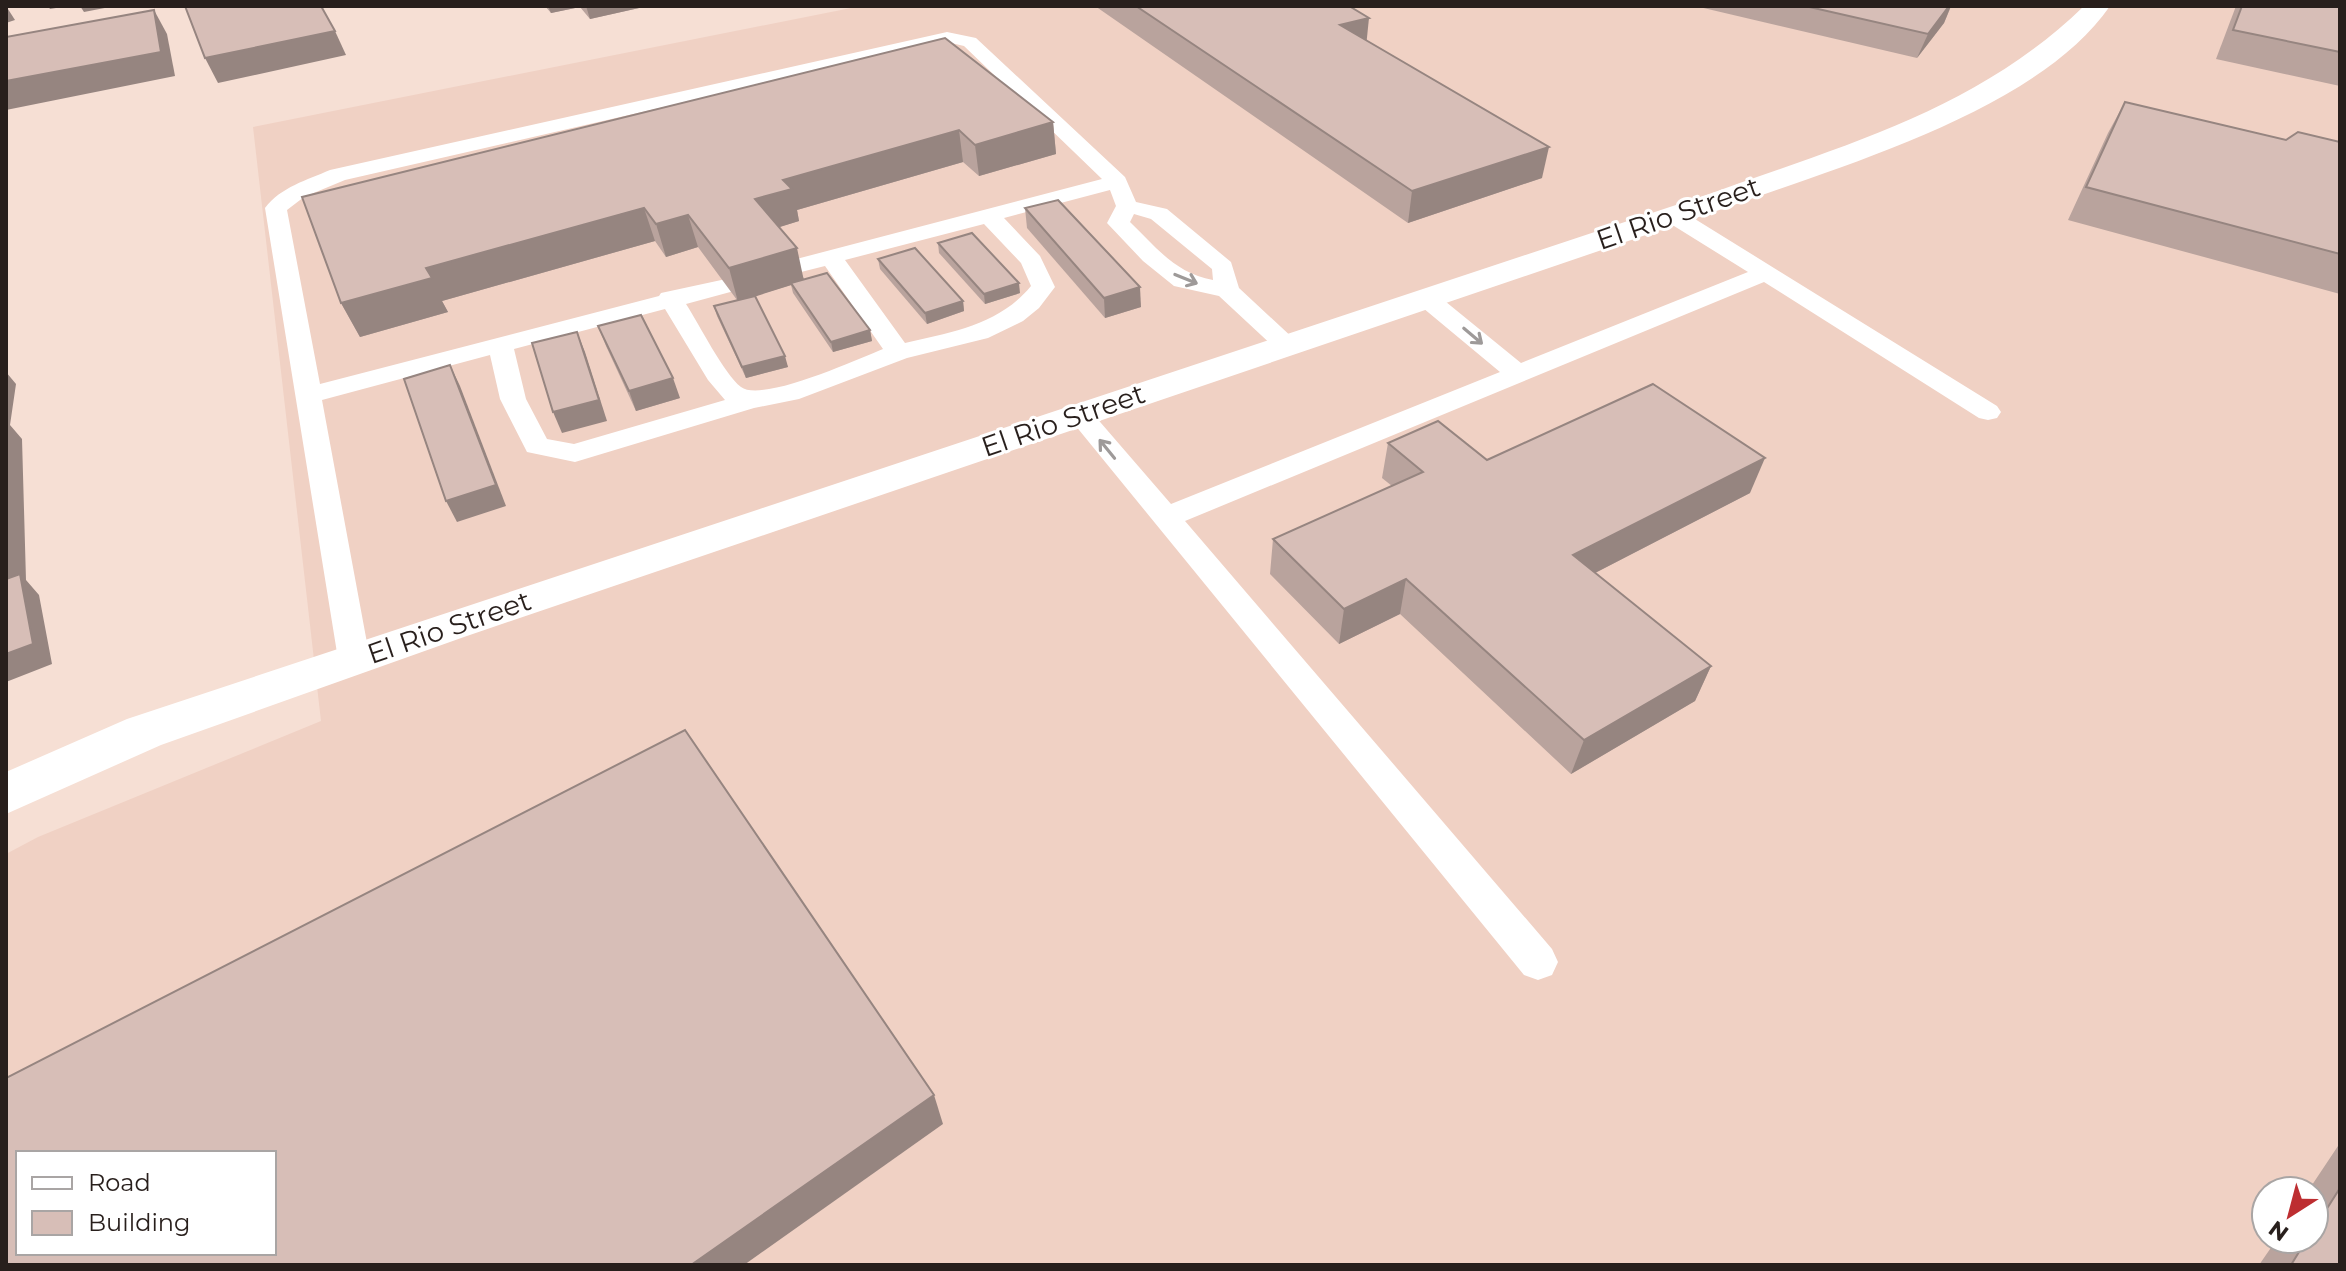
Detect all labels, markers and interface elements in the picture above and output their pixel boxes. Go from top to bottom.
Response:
street label: El Rio Street [1592,169,1764,257]
one-way arrow [1173,273,1198,287]
one-way arrow [1462,327,1483,345]
street label: El Rio Street [977,376,1149,464]
one-way arrow [1098,439,1116,460]
street label: El Rio Street [363,583,535,671]
legend [16,1151,276,1255]
text: Road [88,1168,151,1197]
north arrow [2250,1175,2330,1255]
text: Building [88,1208,191,1237]
text: N [2263,1215,2294,1247]

